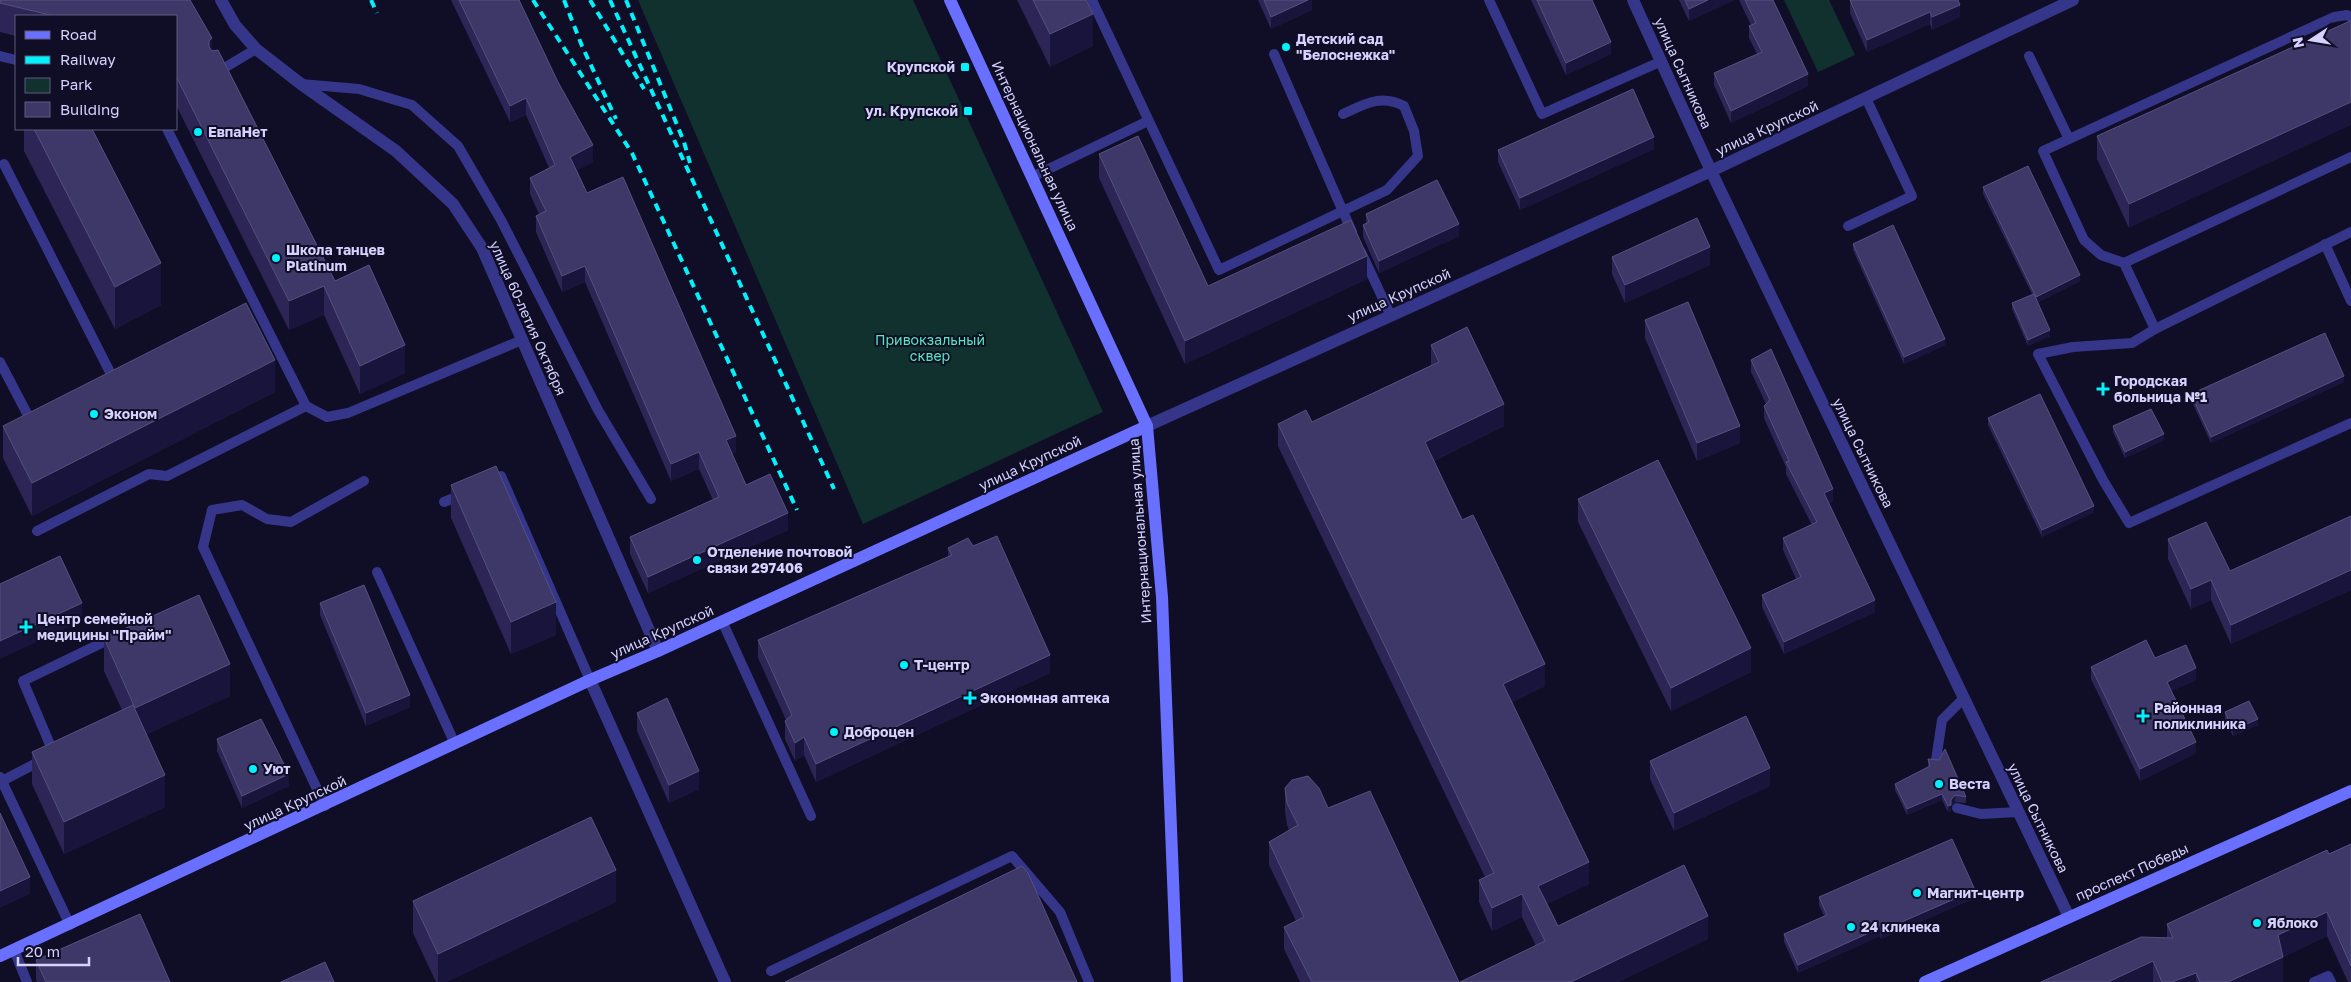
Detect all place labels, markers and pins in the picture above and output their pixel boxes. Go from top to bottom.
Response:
place label: Детский сад "Белоснежка" [1296,30,1395,63]
marker: Детский сад "Белоснежка" [1280,41,1292,53]
place label: Крупской [887,58,955,75]
marker: Крупской [959,61,971,73]
place label: ул. Крупской [865,102,958,119]
marker: ул. Крупской [962,105,974,117]
place label: ЕвпаНет [208,123,267,140]
marker: ЕвпаНет [192,126,204,138]
place label: Школа танцев Platinum [286,241,385,274]
marker: Школа танцев Platinum [270,252,282,264]
place label: Городская больница №1 [2114,372,2207,405]
marker: Городская больница №1 [2096,382,2110,396]
place label: Эконом [104,405,157,422]
marker: Эконом [88,408,100,420]
place label: Отделение почтовой связи 297406 [707,543,852,576]
marker: Отделение почтовой связи 297406 [691,554,703,566]
place label: Центр семейной медицины "Прайм" [37,610,171,643]
marker: Центр семейной медицины "Прайм" [19,620,33,634]
place label: Т-центр [914,656,970,673]
marker: Т-центр [898,659,910,671]
place label: Экономная аптека [980,689,1110,706]
marker: Экономная аптека [964,692,976,704]
place label: Районная поликлиника [2154,699,2246,732]
marker: Районная поликлиника [2136,709,2150,723]
place label: Доброцен [844,723,914,740]
marker: Доброцен [828,726,840,738]
place label: Уют [263,760,291,777]
marker: Уют [247,763,259,775]
place label: Веста [1949,775,1990,792]
marker: Веста [1933,778,1945,790]
place label: Магнит-центр [1927,884,2025,901]
marker: Магнит-центр [1911,887,1923,899]
place label: Яблоко [2267,914,2318,931]
marker: Яблоко [2251,917,2263,929]
place label: 24 клинека [1861,918,1940,935]
marker: 24 клинека [1845,921,1857,933]

